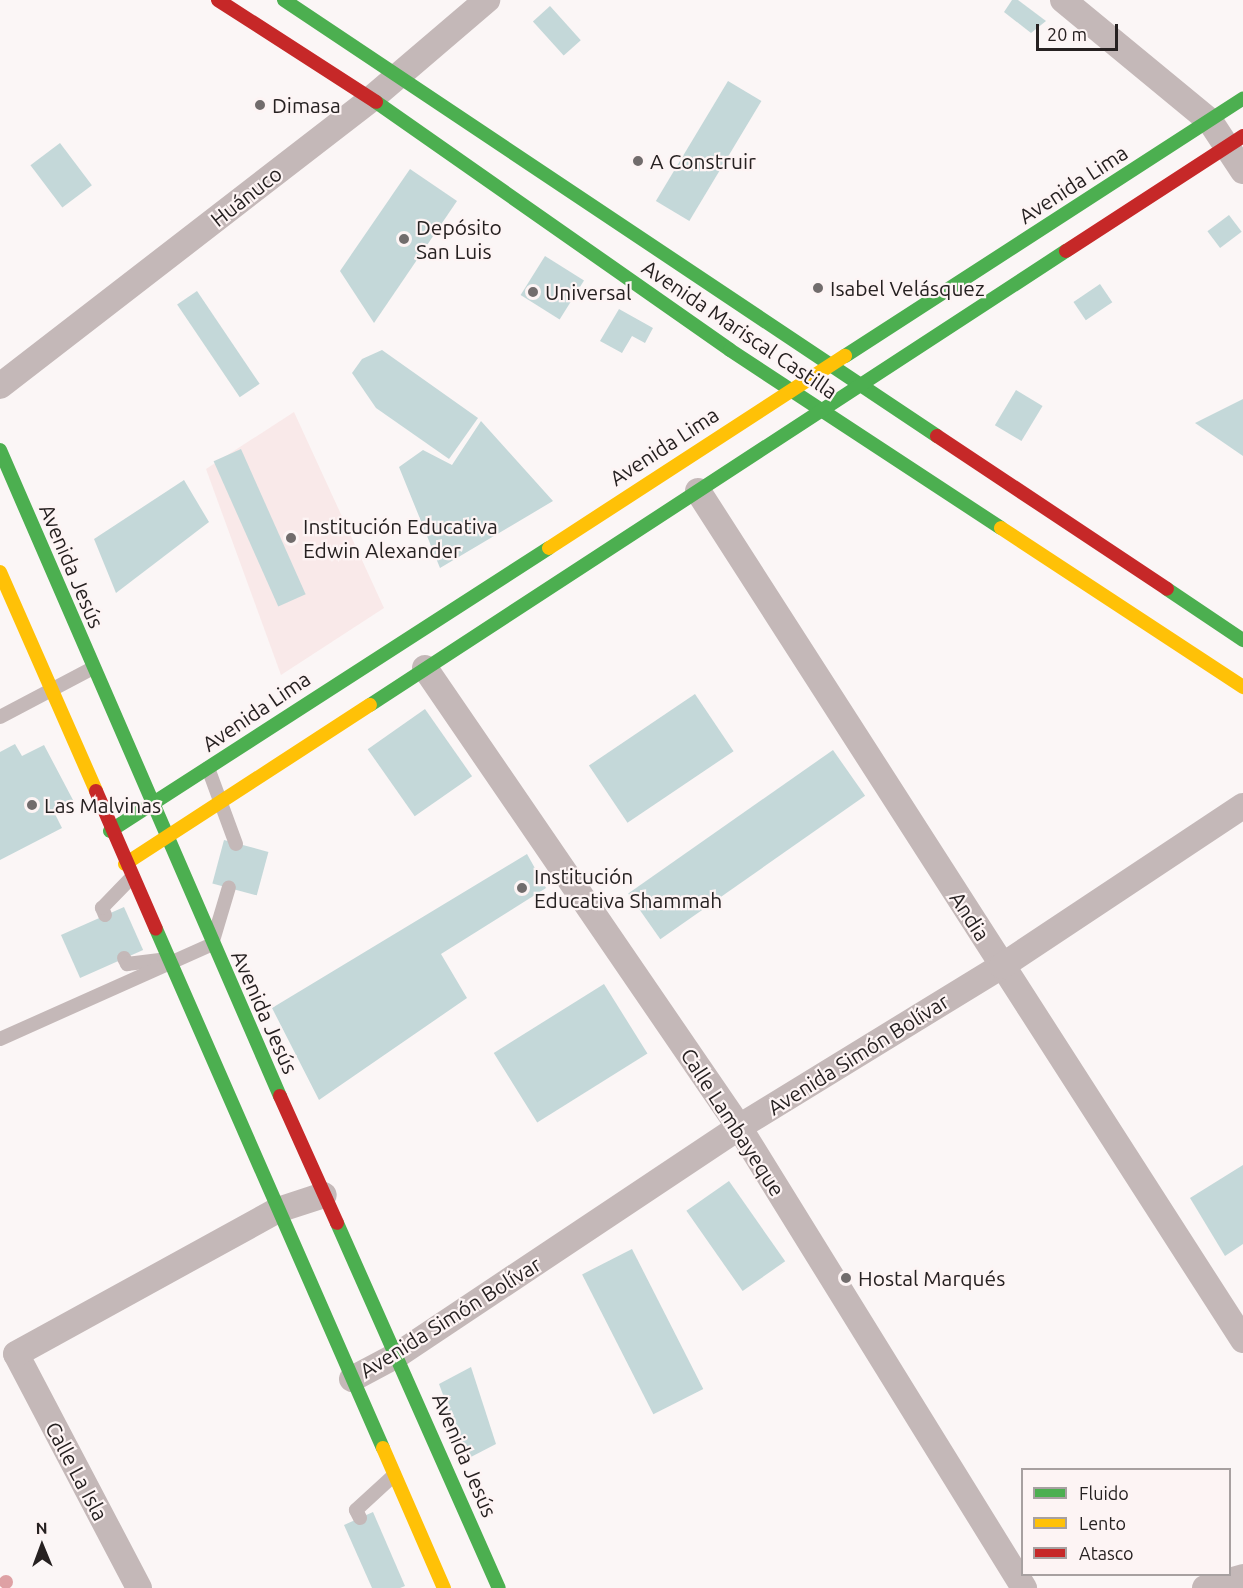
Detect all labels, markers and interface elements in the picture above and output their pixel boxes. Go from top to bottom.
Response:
scale bar [1039,12,1122,50]
text: 20 m [1047,24,1087,44]
place label: Dimasa [272,92,341,118]
marker: Dimasa [253,98,267,112]
street label: Avenida Lima [1014,139,1132,229]
place label: A Construir [650,148,756,174]
marker: A Construir [631,154,645,168]
street label: Huánuco [205,160,287,232]
place label: Depósito San Luis [416,214,502,264]
marker: Depósito San Luis [397,232,411,246]
street label: Avenida Mariscal Castilla [638,254,842,404]
place label: Isabel Velásquez [830,275,985,301]
place label: Universal [545,279,632,305]
marker: Isabel Velásquez [811,281,825,295]
marker: Universal [526,285,540,299]
street label: Avenida Lima [605,401,723,491]
street label: Avenida Jesús [35,500,109,632]
place label: Institución Educativa Edwin Alexander [303,513,498,563]
marker: Institución Educativa Edwin Alexander [284,531,298,545]
street label: Avenida Lima [197,666,315,756]
place label: Las Malvinas [44,792,161,818]
marker: Las Malvinas [25,798,39,812]
place label: Institución Educativa Shammah [534,863,722,913]
marker: Institución Educativa Shammah [515,881,529,895]
street label: Andia [945,887,995,945]
street label: Avenida Jesús [227,946,303,1078]
street label: Avenida Simón Bolívar [763,988,953,1120]
street label: Calle Lambayeque [676,1043,790,1201]
street label: Avenida Simón Bolívar [355,1251,545,1383]
place label: Hostal Marqués [858,1265,1005,1291]
marker: Hostal Marqués [839,1271,853,1285]
street label: Avenida Jesús [428,1389,502,1521]
street label: Calle La Isla [40,1417,114,1525]
legend [1021,1468,1231,1576]
text: Fluido [1079,1483,1129,1503]
text: Lento [1079,1513,1126,1533]
north arrow [12,1516,72,1576]
text: N [36,1519,48,1537]
text: Atasco [1079,1543,1134,1563]

